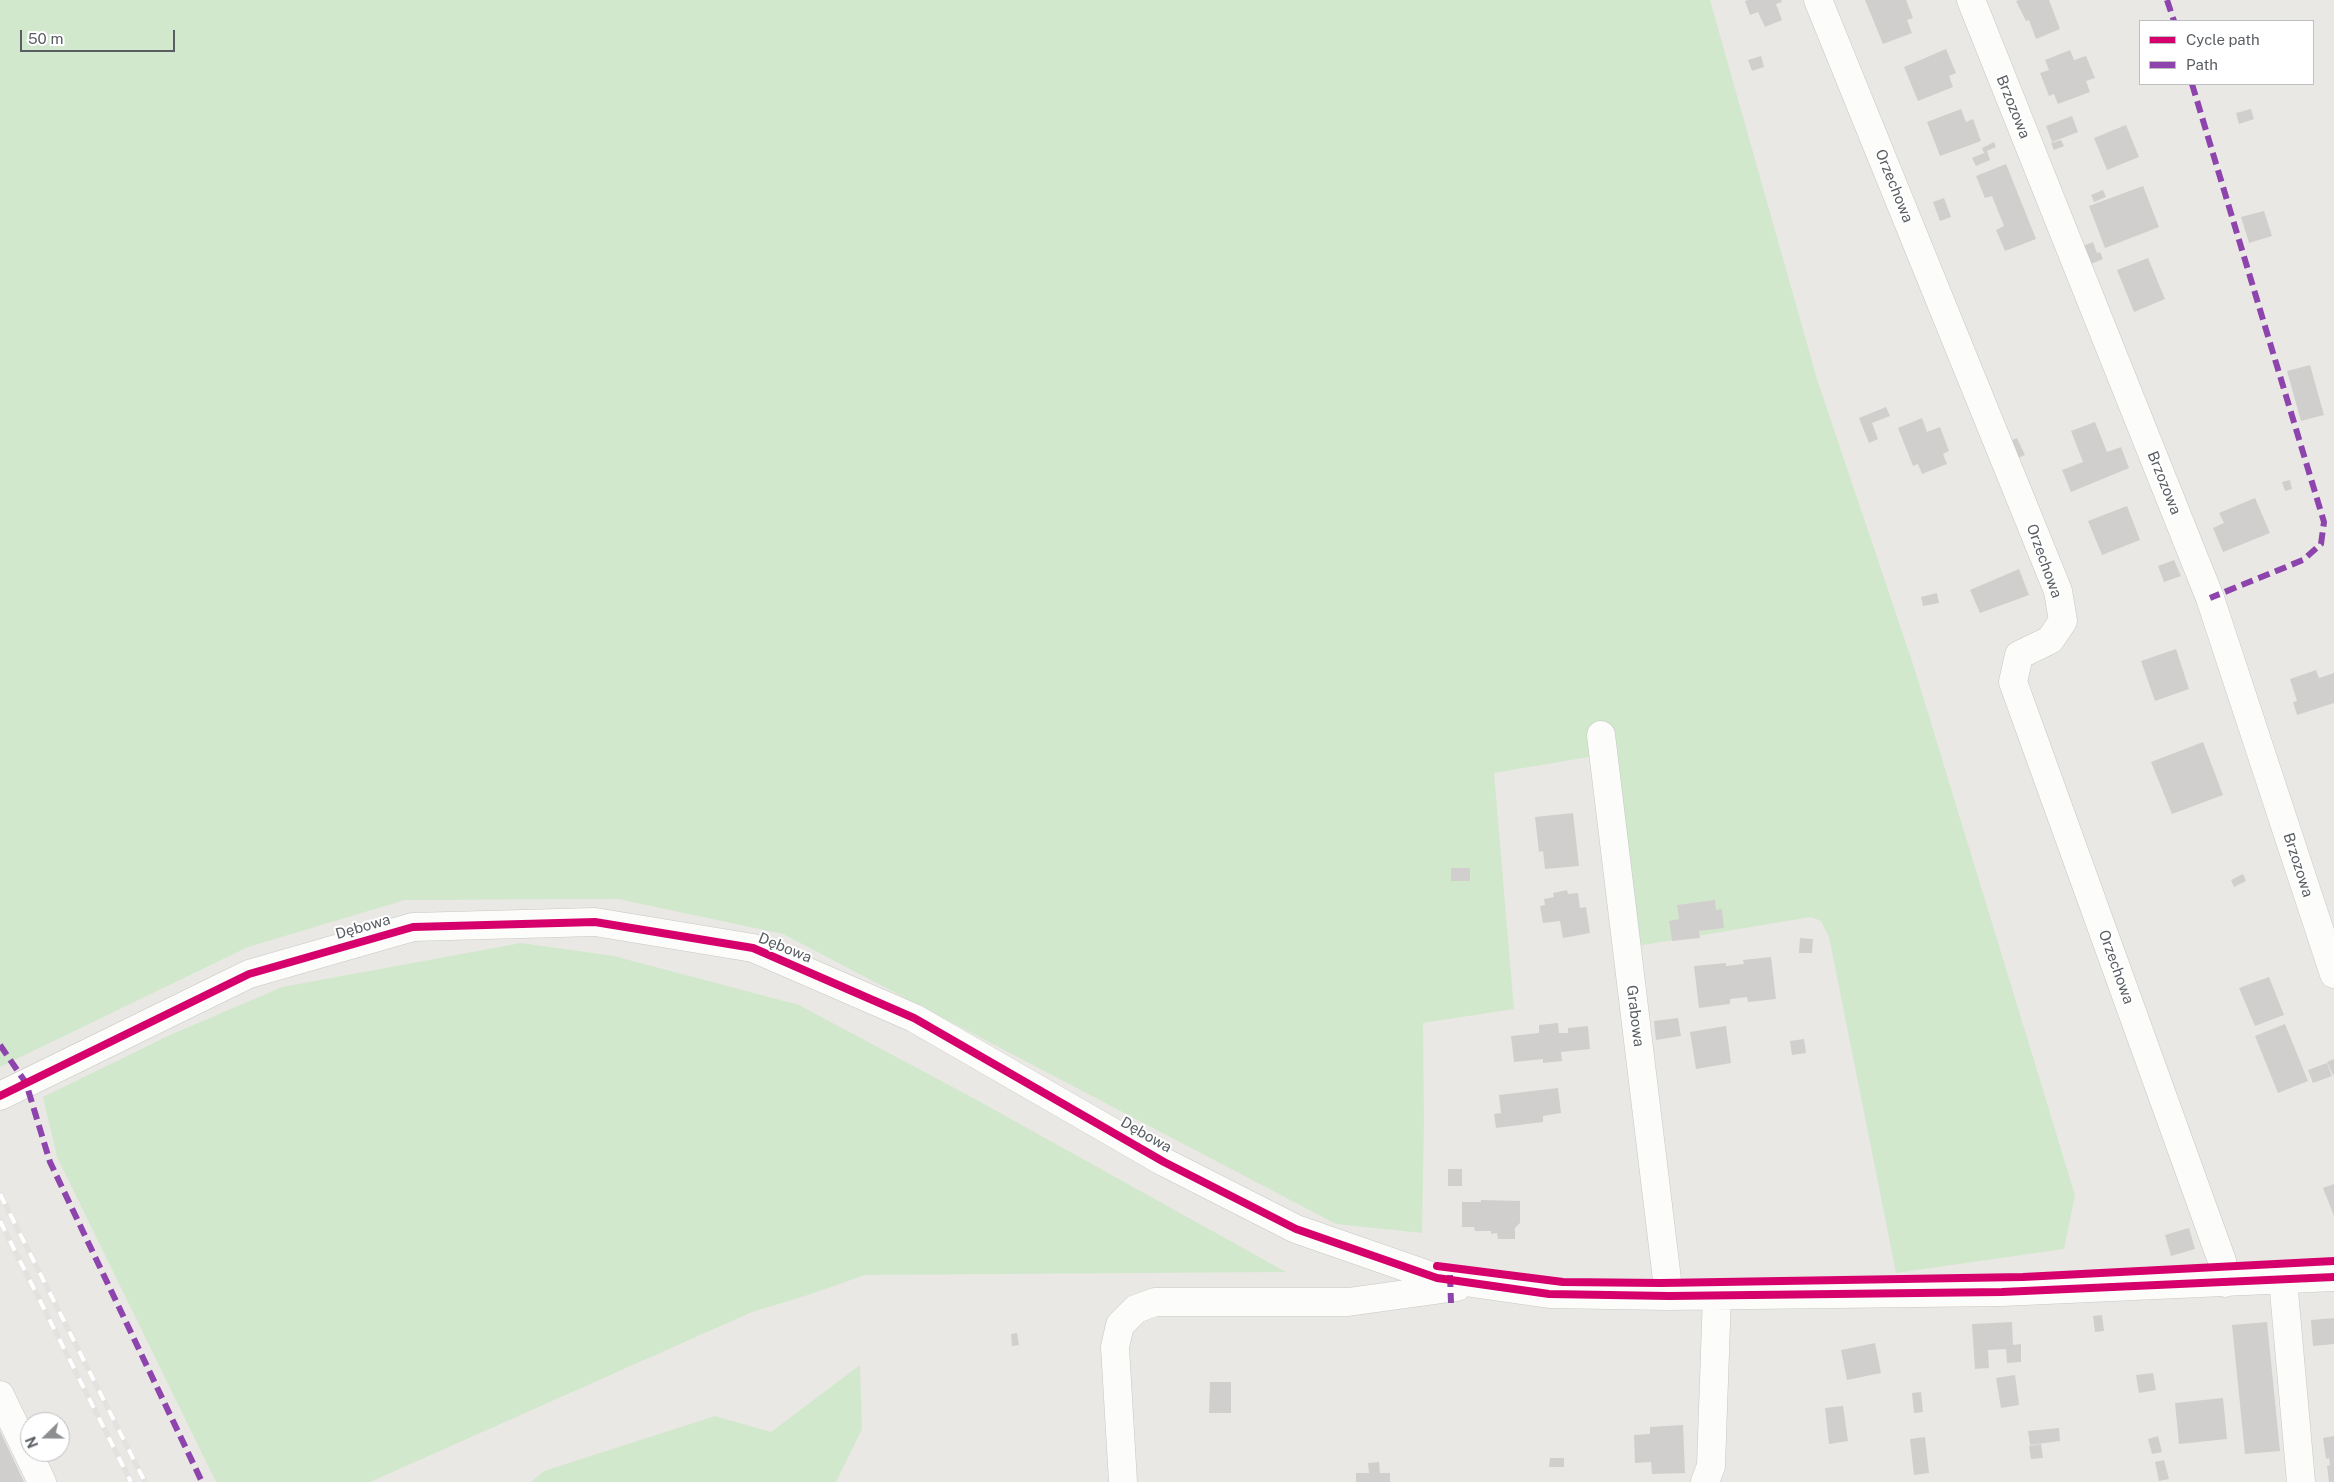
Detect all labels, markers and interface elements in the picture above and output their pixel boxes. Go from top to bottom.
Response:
scale bar [22,20,178,52]
legend [2139,20,2314,85]
text: 50 m [28,30,63,47]
text: Cycle path [2186,31,2260,48]
text: Path [2186,56,2218,73]
street label: Brzozowa [1992,73,2034,141]
street label: Orzechowa [1871,147,1917,225]
street label: Brzozowa [2143,449,2185,517]
street label: Orzechowa [2022,522,2066,600]
street label: Brzozowa [2279,830,2317,900]
street label: Dębowa [334,911,392,943]
street label: Orzechowa [2094,928,2138,1006]
street label: Dębowa [756,929,814,967]
street label: Grabowa [1622,984,1648,1048]
street label: Dębowa [1117,1113,1175,1157]
north arrow [20,1412,70,1462]
text: N [23,1434,41,1450]

